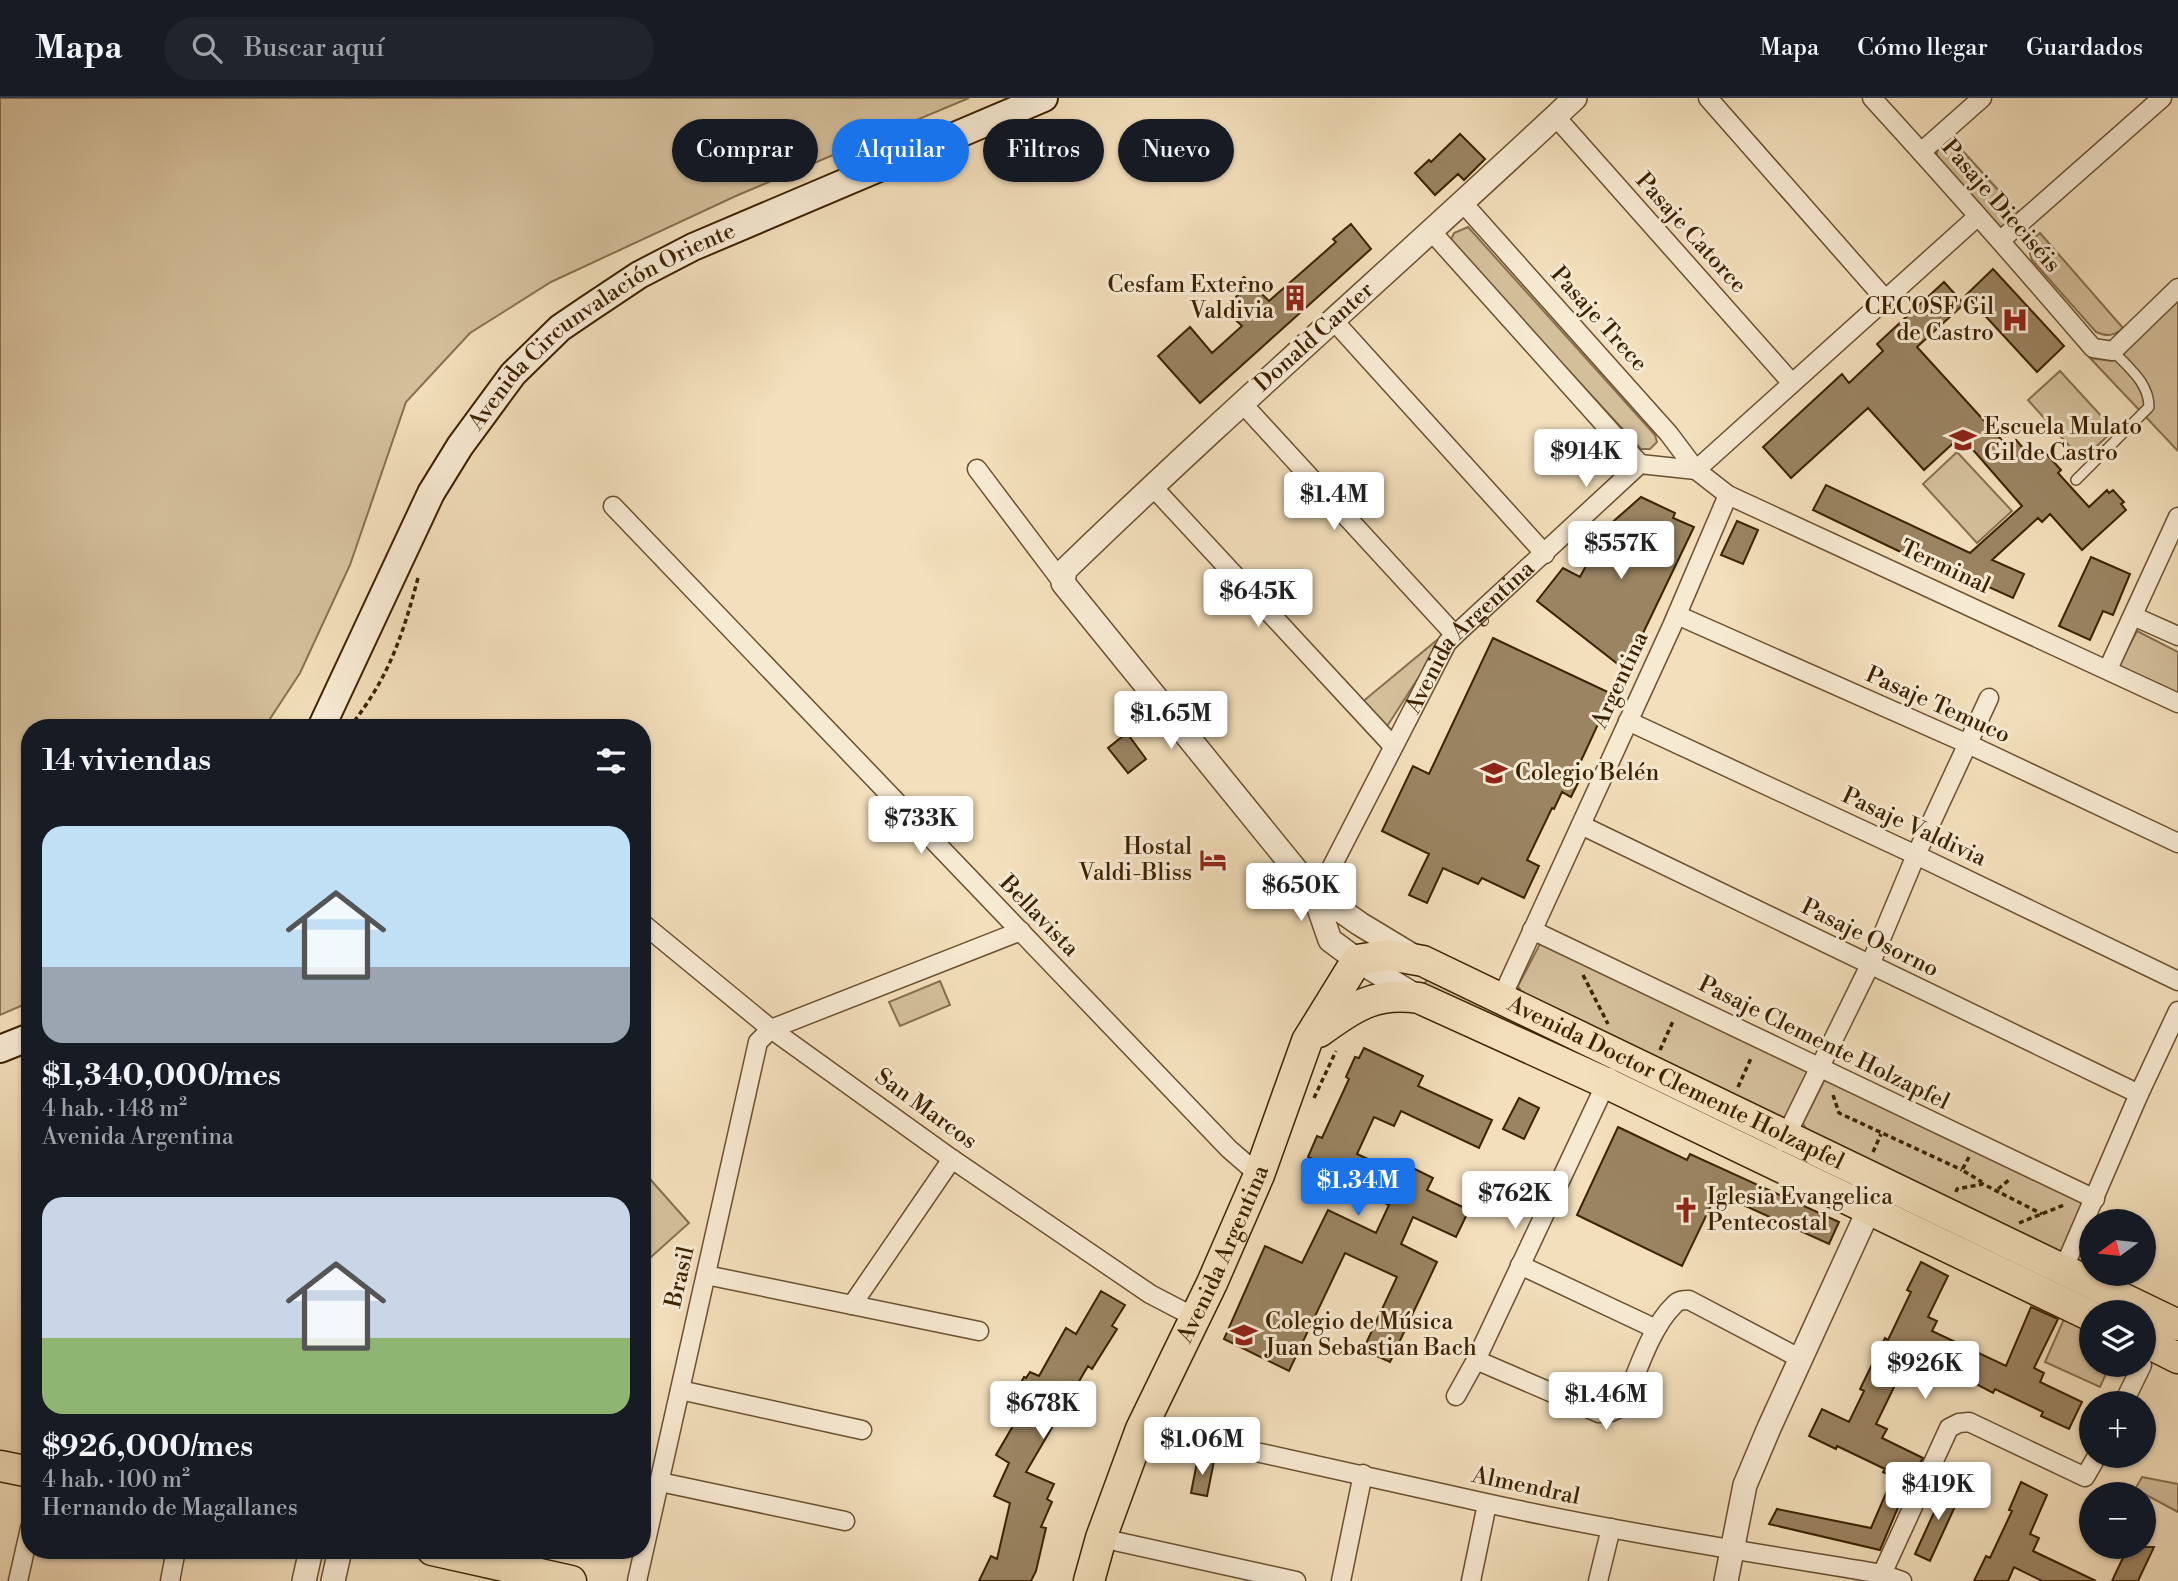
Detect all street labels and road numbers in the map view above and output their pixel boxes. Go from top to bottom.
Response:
street label: Pasaje Dieciséis [1936,134,2066,278]
street label: Pasaje Catorce [1629,167,1753,299]
street label: Avenida Circunvalación Oriente [462,217,739,437]
street label: Pasaje Trece [1545,261,1653,377]
street label: Donald Canter [1248,276,1380,398]
street label: Terminal [1896,534,1995,600]
street label: Avenida Argentina [1399,555,1540,719]
street label: Argentina [1585,627,1655,734]
street label: Pasaje Temuco [1861,661,2015,749]
street label: Pasaje Valdivia [1837,781,1991,873]
street label: Bellavista [993,869,1085,963]
street label: Pasaje Osorno [1797,893,1943,983]
street label: Pasaje Clemente Holzapfel [1694,970,1954,1116]
street label: Avenida Doctor Clemente Holzapfel [1502,989,1849,1176]
street label: San Marcos [869,1063,983,1155]
street label: Avenida Argentina [1171,1161,1275,1348]
street label: Brasil [659,1243,701,1311]
street label: Almendral [1469,1461,1583,1511]

